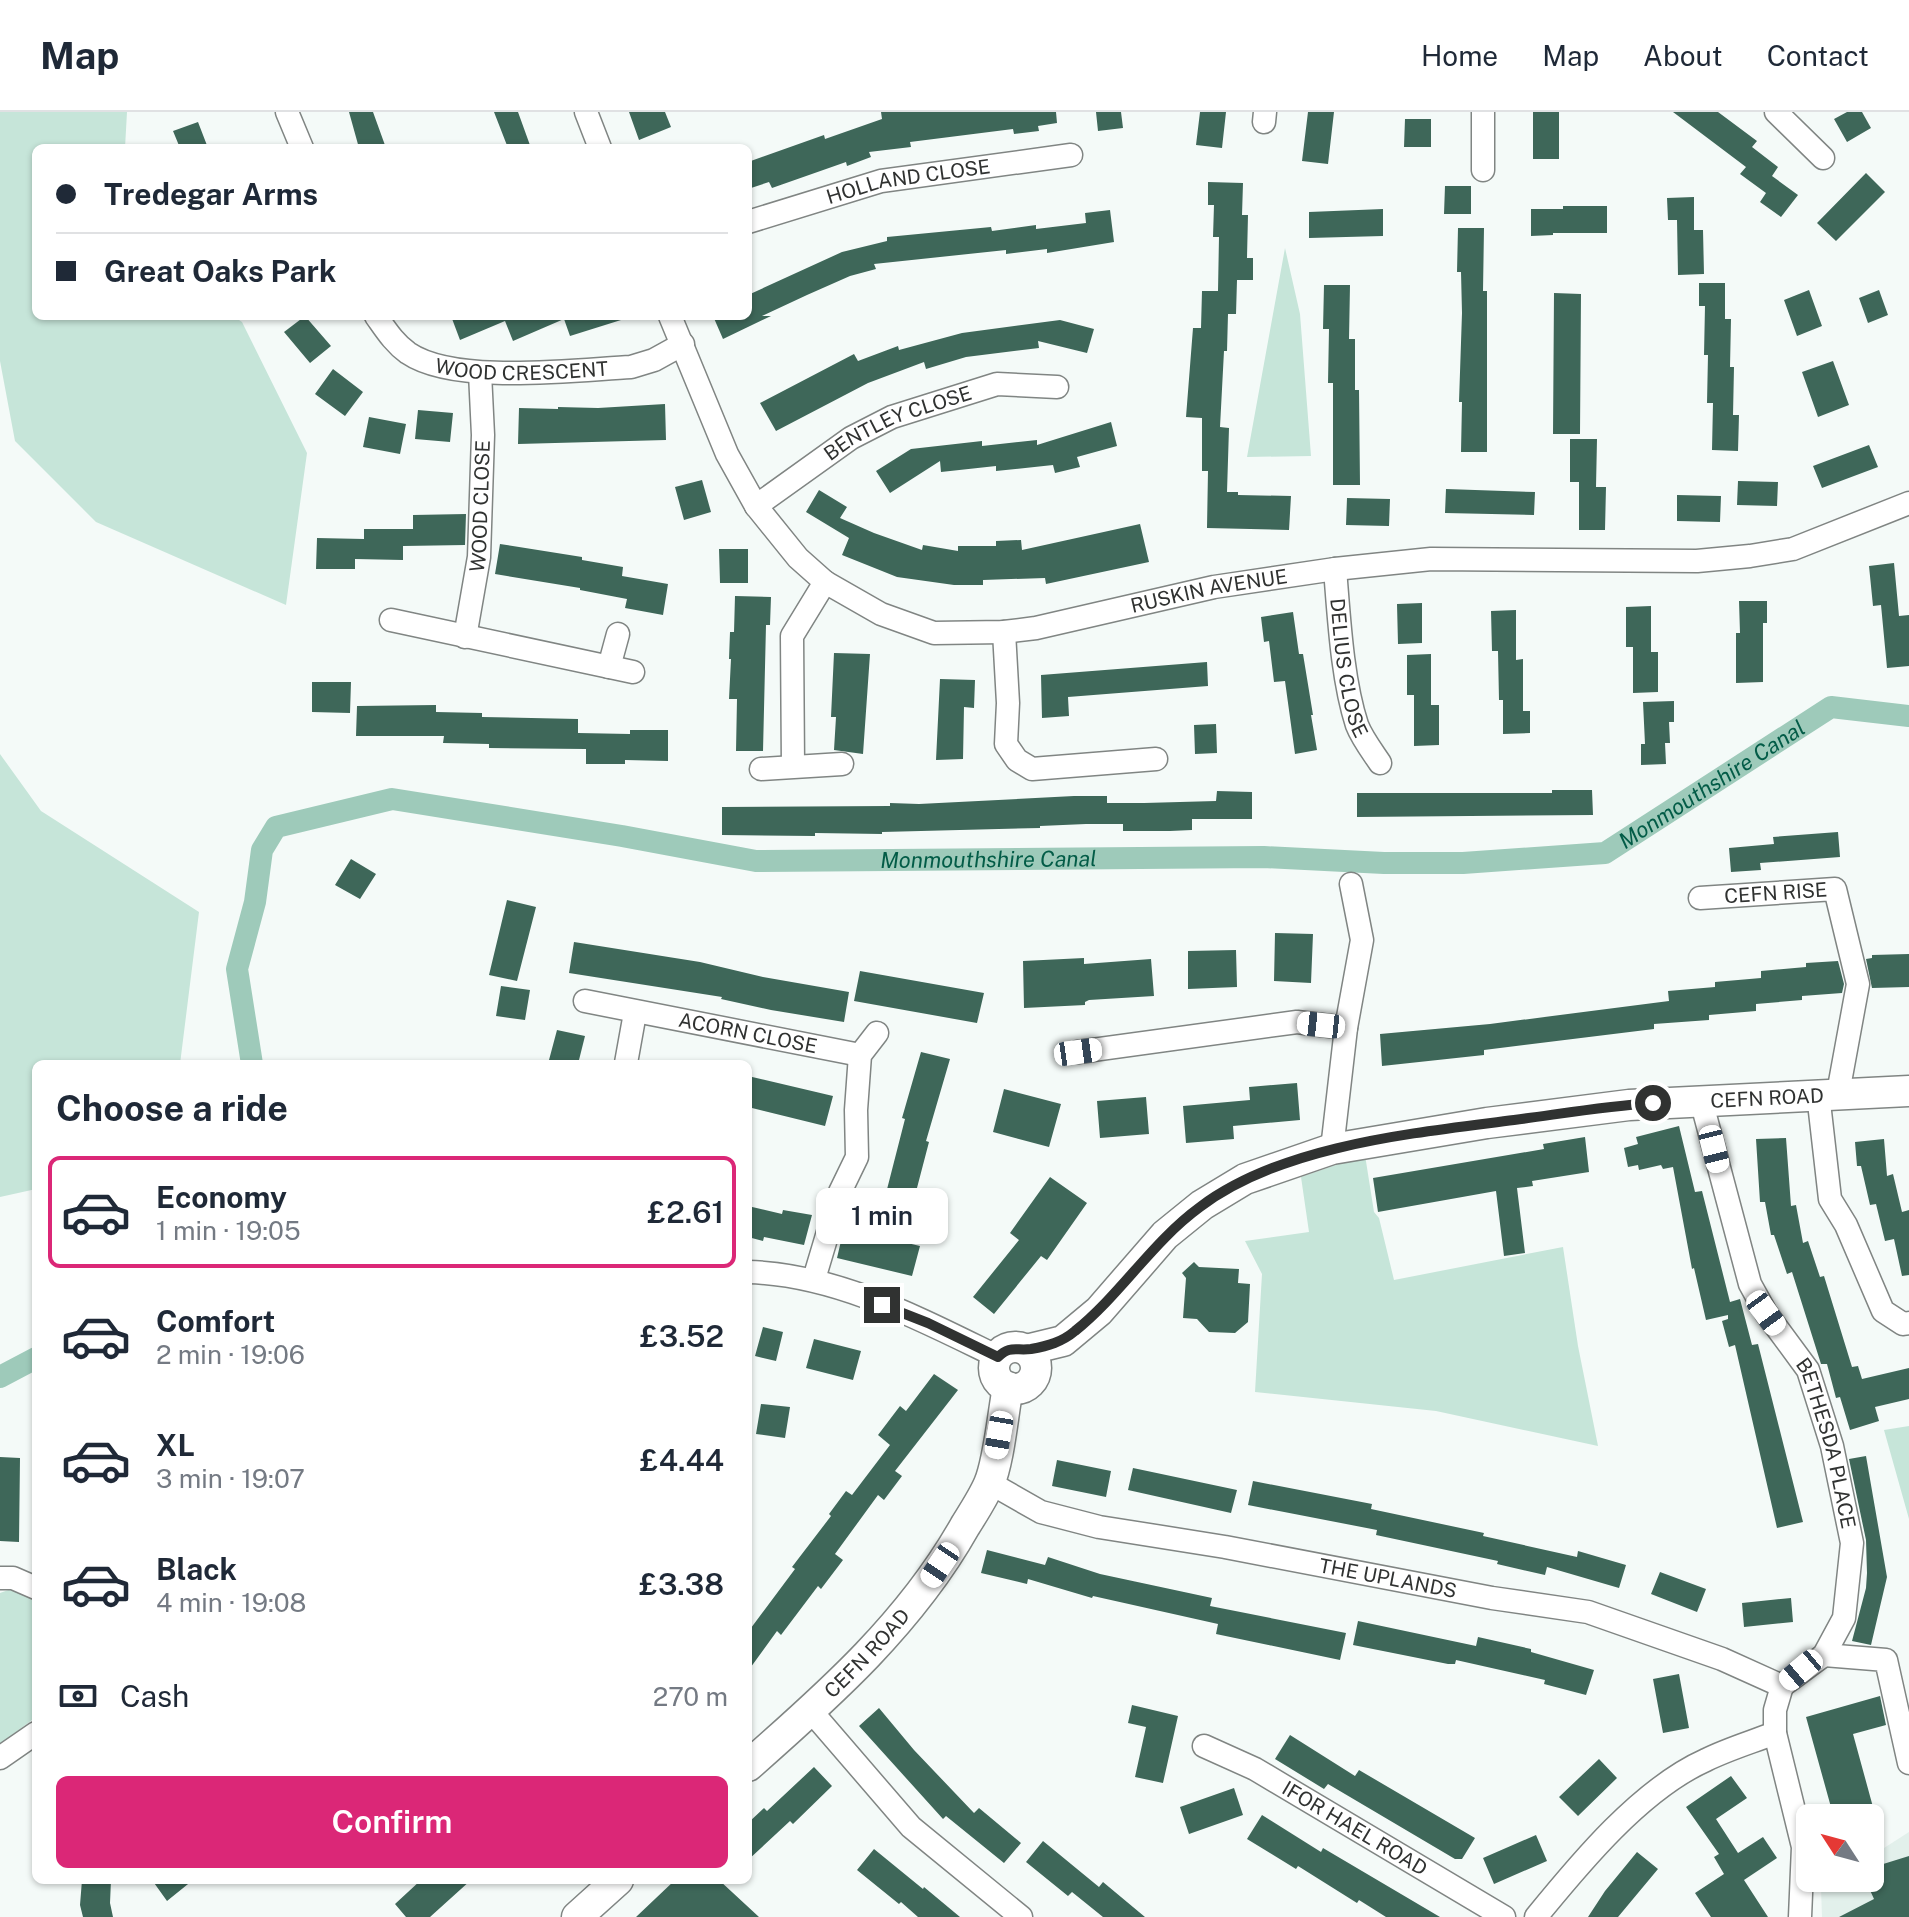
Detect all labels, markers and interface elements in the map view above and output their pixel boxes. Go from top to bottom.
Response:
text: Map [40,33,119,78]
text: Home [1421,39,1498,72]
text: Map [1542,39,1599,72]
text: About [1643,39,1723,72]
text: Contact [1767,39,1869,72]
street label: HOLLAND CLOSE [823,154,992,209]
text: Tredegar Arms [104,176,318,212]
text: Great Oaks Park [104,253,336,289]
street label: WOOD CRESCENT [433,354,609,385]
street label: BENTLEY CLOSE [819,381,975,466]
street label: WOOD CLOSE [465,440,495,574]
street label: RUSKIN AVENUE [1128,564,1289,618]
street label: DELIUS CLOSE [1325,597,1373,742]
water label: Monmouthshire Canal [1614,714,1810,854]
water label: Monmouthshire Canal [880,845,1097,873]
street label: CEFN RISE [1724,878,1828,908]
street label: ACORN CLOSE [676,1008,819,1058]
car [1296,1011,1346,1039]
car [1053,1037,1103,1067]
street label: CEFN ROAD [1710,1083,1824,1113]
route start [1635,1085,1671,1121]
text: Choose a ride [56,1087,288,1129]
car [1697,1123,1731,1175]
icon: car [60,1176,132,1248]
text: Economy [156,1179,287,1215]
callout: 1 min [816,1189,948,1245]
text: £2.61 [647,1194,724,1230]
text: 1 min [851,1200,913,1231]
text: 1 min · 19:05 [156,1215,301,1246]
route end [864,1287,900,1323]
car [1742,1287,1790,1339]
icon: car [60,1300,132,1372]
text: Comfort [156,1303,275,1339]
text: £3.52 [640,1318,724,1354]
text: 2 min · 19:06 [156,1339,305,1370]
street label: BETHESDA PLACE [1791,1353,1861,1531]
car [983,1409,1015,1461]
icon: car [60,1424,132,1496]
text: XL [156,1427,195,1463]
text: £4.44 [640,1442,724,1478]
text: 3 min · 19:07 [156,1463,305,1494]
car [917,1538,963,1592]
icon: car [60,1548,132,1620]
text: Black [156,1551,237,1587]
street label: THE UPLANDS [1317,1553,1459,1603]
text: £3.38 [639,1566,724,1602]
text: 4 min · 19:08 [156,1587,306,1618]
street label: CEFN ROAD [819,1604,915,1703]
car [1775,1645,1827,1695]
icon: cash [56,1674,100,1718]
text: Cash [120,1678,189,1714]
text: 270 m [653,1681,728,1712]
button: Confirm [56,1776,728,1868]
street label: IFOR HAEL ROAD [1278,1776,1432,1881]
north arrow [1796,1804,1884,1892]
map controls [1796,1804,1884,1892]

